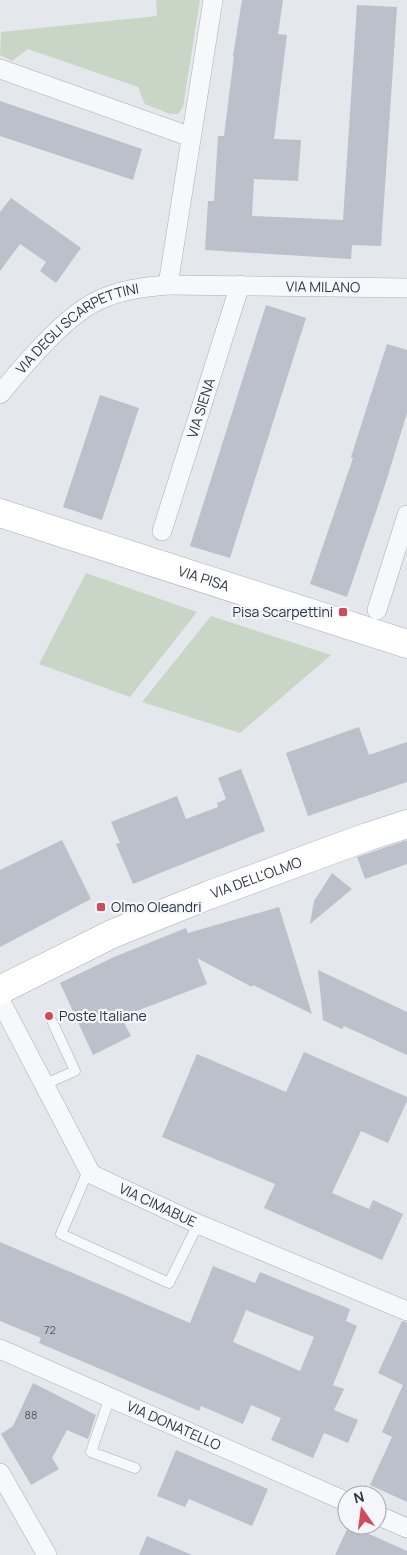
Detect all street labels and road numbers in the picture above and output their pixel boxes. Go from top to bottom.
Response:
street label: VIA MILANO [286,276,360,296]
street label: VIA DEGLI SCARPETTINI [11,278,140,378]
street label: VIA SIENA [182,375,219,440]
street label: VIA PISA [176,561,232,595]
street label: VIA DELL'OLMO [208,852,304,903]
street label: VIA CIMABUE [116,1178,200,1231]
street label: VIA DONATELLO [124,1396,224,1454]

